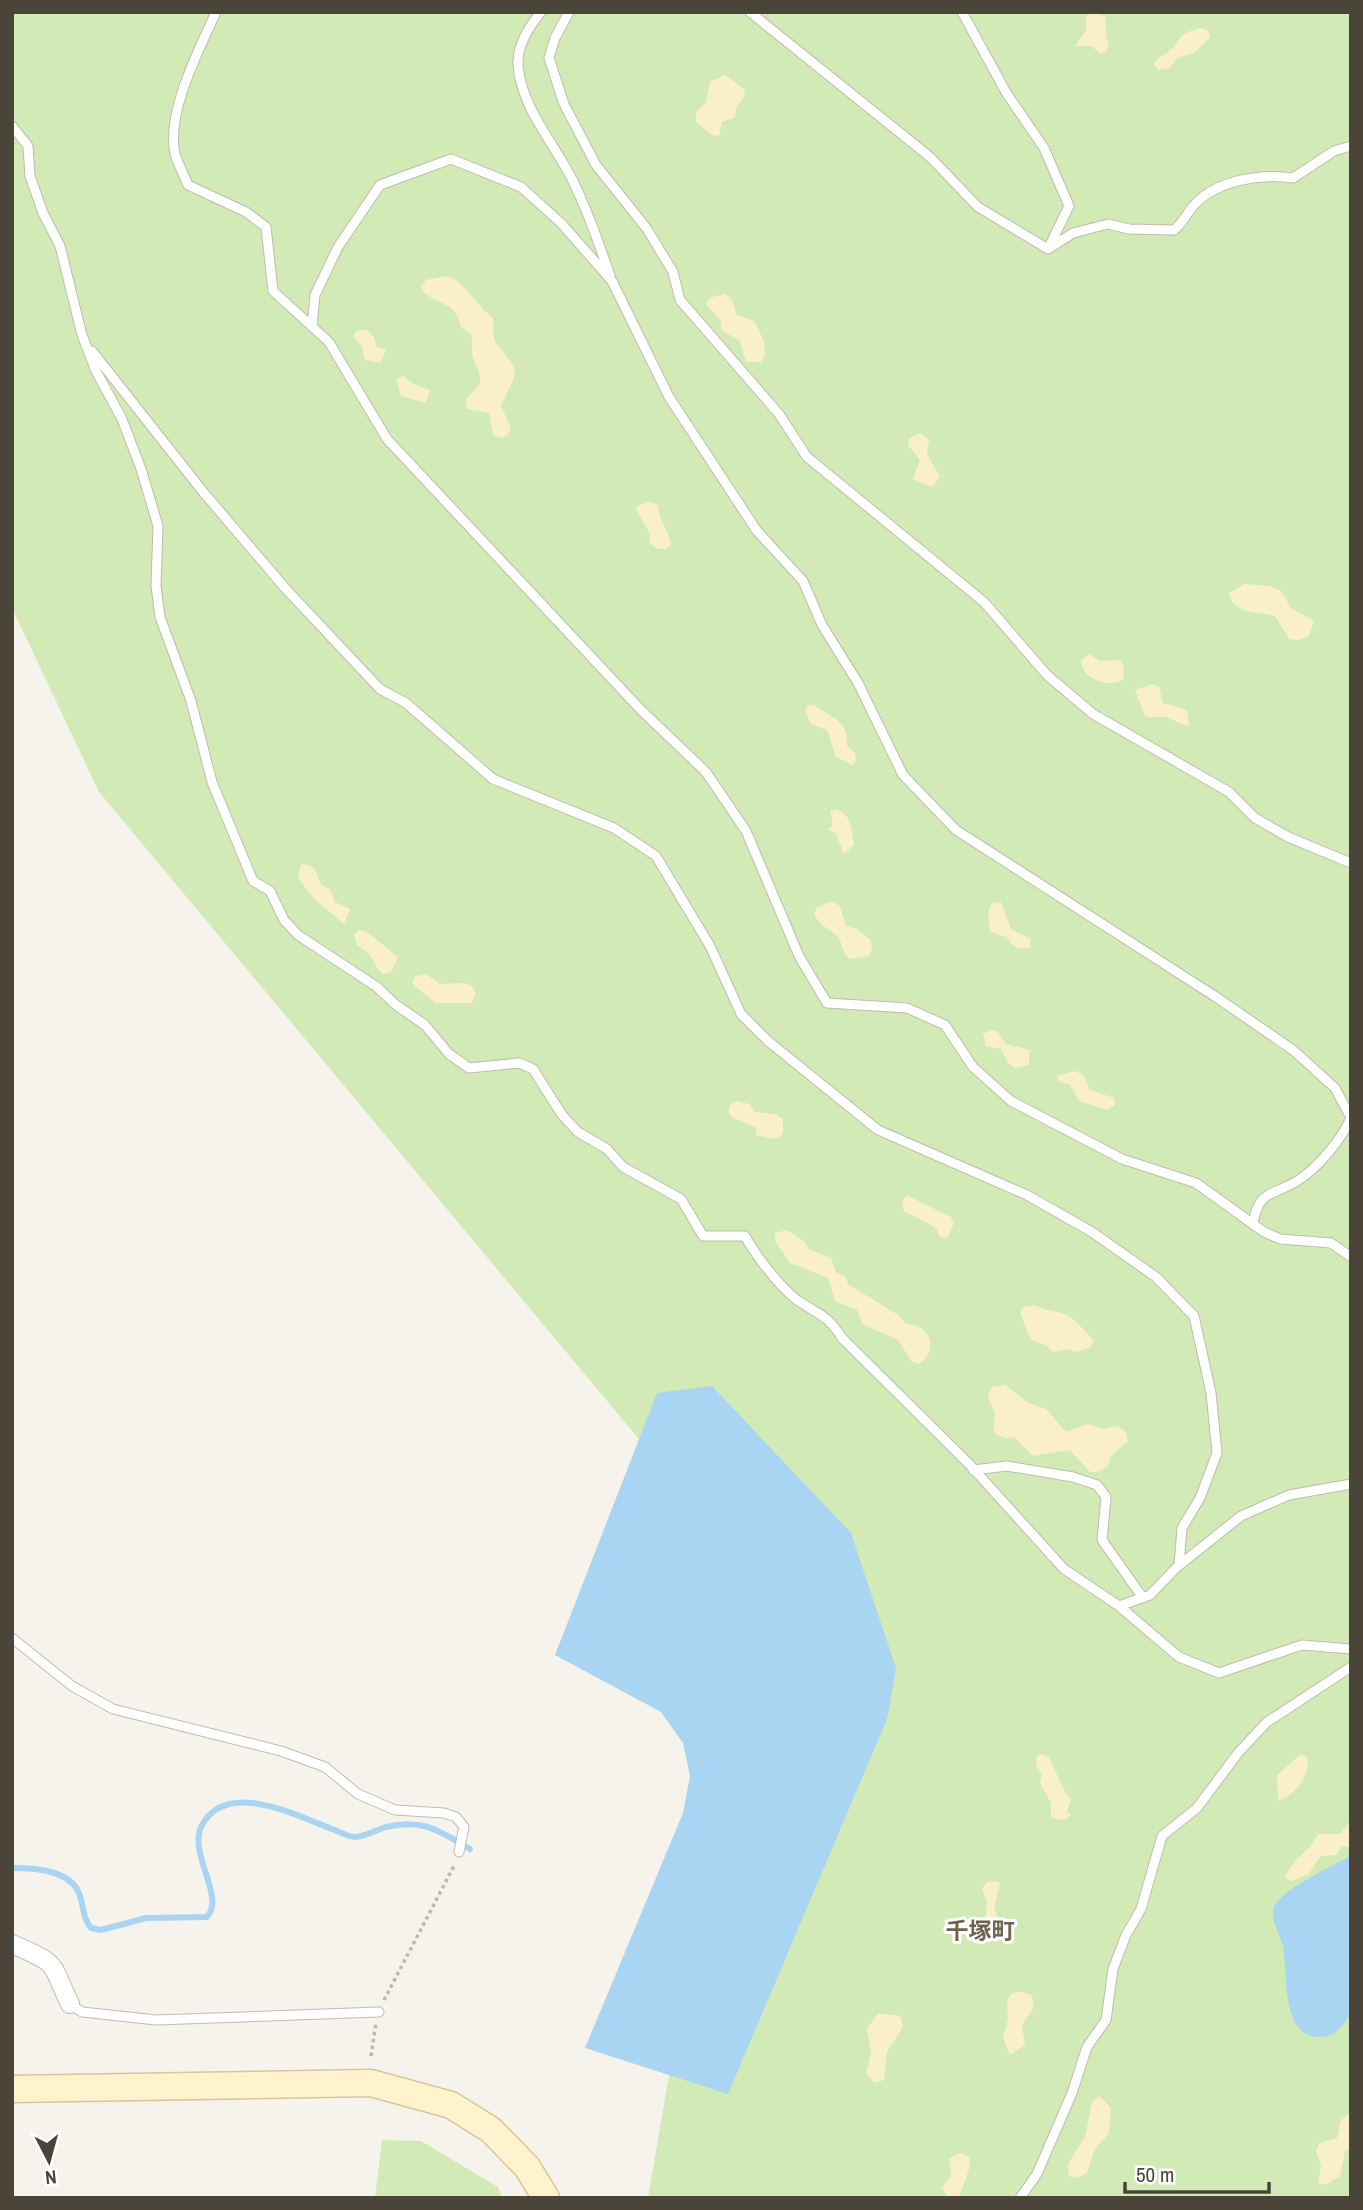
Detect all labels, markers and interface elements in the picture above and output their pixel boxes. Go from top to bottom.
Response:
district label: 千塚町 [946,1915,1015,1946]
north arrow [14,2126,84,2196]
scale bar [1125,2150,1268,2194]
text: 50 m [1136,2160,1174,2189]
text: N [44,2164,58,2191]

